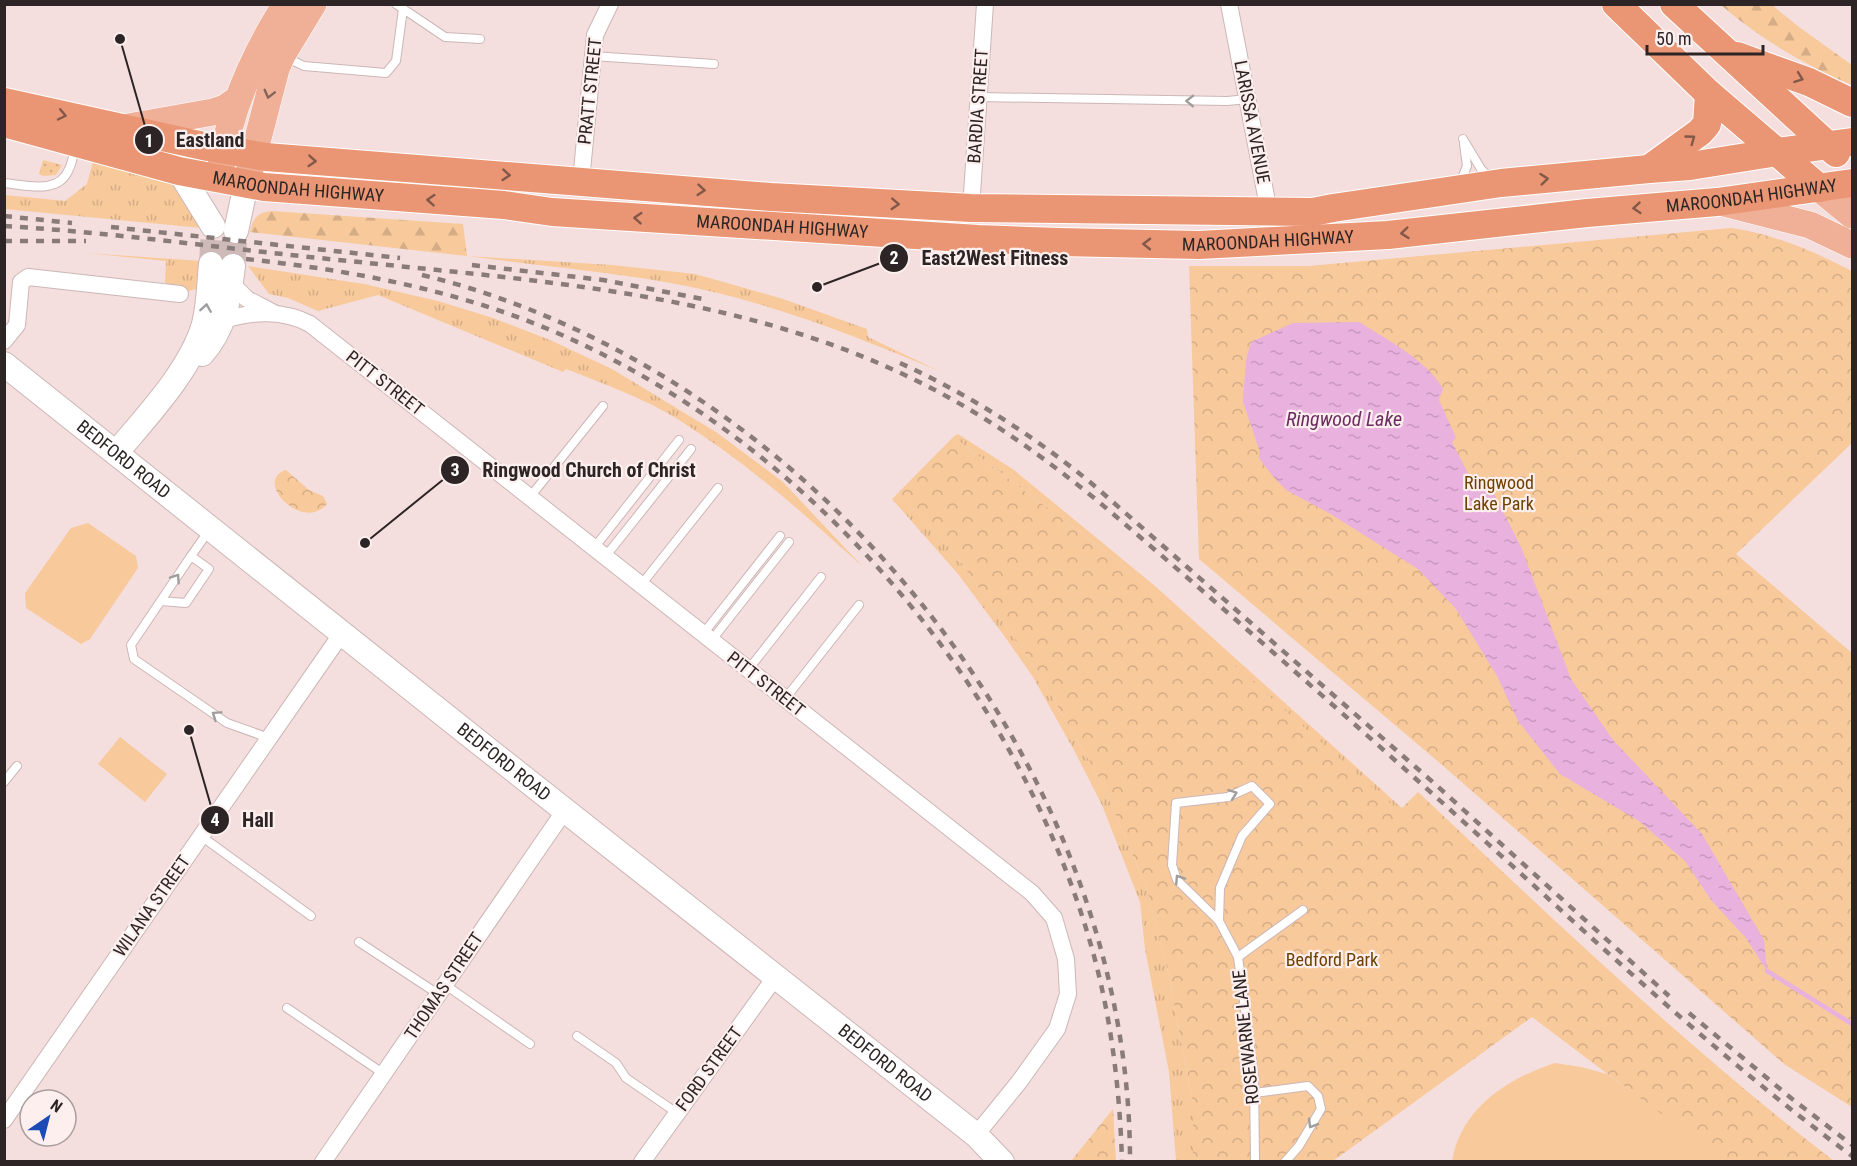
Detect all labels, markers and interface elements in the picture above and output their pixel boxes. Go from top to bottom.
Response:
scale bar [1647,18,1762,56]
text: 50 m [1656,28,1691,49]
street label: PRATT STREET [573,37,606,145]
street label: BARDIA STREET [963,48,992,164]
street label: LARISSA AVENUE [1230,58,1275,185]
one-way arrow [1793,71,1804,84]
one-way arrow [264,88,276,99]
one-way arrow [1185,94,1194,107]
one-way arrow [56,108,66,121]
callout: Eastland [134,121,257,159]
text: Eastland [176,128,244,152]
text: 1 [144,130,154,151]
one-way arrow [1685,135,1696,146]
one-way arrow [307,155,316,168]
street label: MAROONDAH HIGHWAY [211,167,385,206]
one-way arrow [502,169,511,182]
one-way arrow [1540,173,1549,186]
street label: MAROONDAH HIGHWAY [1665,174,1839,216]
one-way arrow [696,184,705,197]
one-way arrow [427,194,436,207]
one-way arrow [891,197,900,210]
one-way arrow [1633,201,1642,214]
street label: MAROONDAH HIGHWAY [696,210,870,242]
one-way arrow [633,212,642,225]
street label: MAROONDAH HIGHWAY [1182,226,1355,255]
one-way arrow [1401,226,1410,239]
one-way arrow [1143,238,1152,250]
callout: East2West Fitness [879,239,1080,277]
text: East2West Fitness [922,246,1068,270]
text: 2 [889,247,899,268]
one-way arrow [200,304,212,313]
street label: PITT STREET [342,346,428,419]
water label: Ringwood Lake [1286,407,1402,431]
street label: BEDFORD ROAD [73,415,175,503]
callout: Ringwood Church of Christ [440,451,707,489]
text: Ringwood Church of Christ [482,458,696,482]
text: 3 [450,459,460,480]
park label: Ringwood Lake Park [1464,472,1534,514]
one-way arrow [169,573,180,584]
street label: PITT STREET [723,647,809,720]
one-way arrow [211,711,222,722]
street label: BEDFORD ROAD [453,718,555,805]
one-way arrow [1227,788,1238,801]
callout: Hall [200,801,286,839]
text: Hall [242,808,274,832]
text: 4 [210,809,220,830]
street label: WILANA STREET [109,851,194,960]
one-way arrow [1176,874,1187,885]
street label: THOMAS STREET [400,928,487,1043]
park label: Bedford Park [1286,949,1378,970]
street label: ROSEWARNE LANE [1228,969,1263,1105]
street label: BEDFORD ROAD [835,1020,937,1106]
street label: FORD STREET [671,1022,746,1115]
north arrow [18,1088,78,1148]
text: N [47,1096,66,1117]
one-way arrow [1308,1118,1319,1128]

